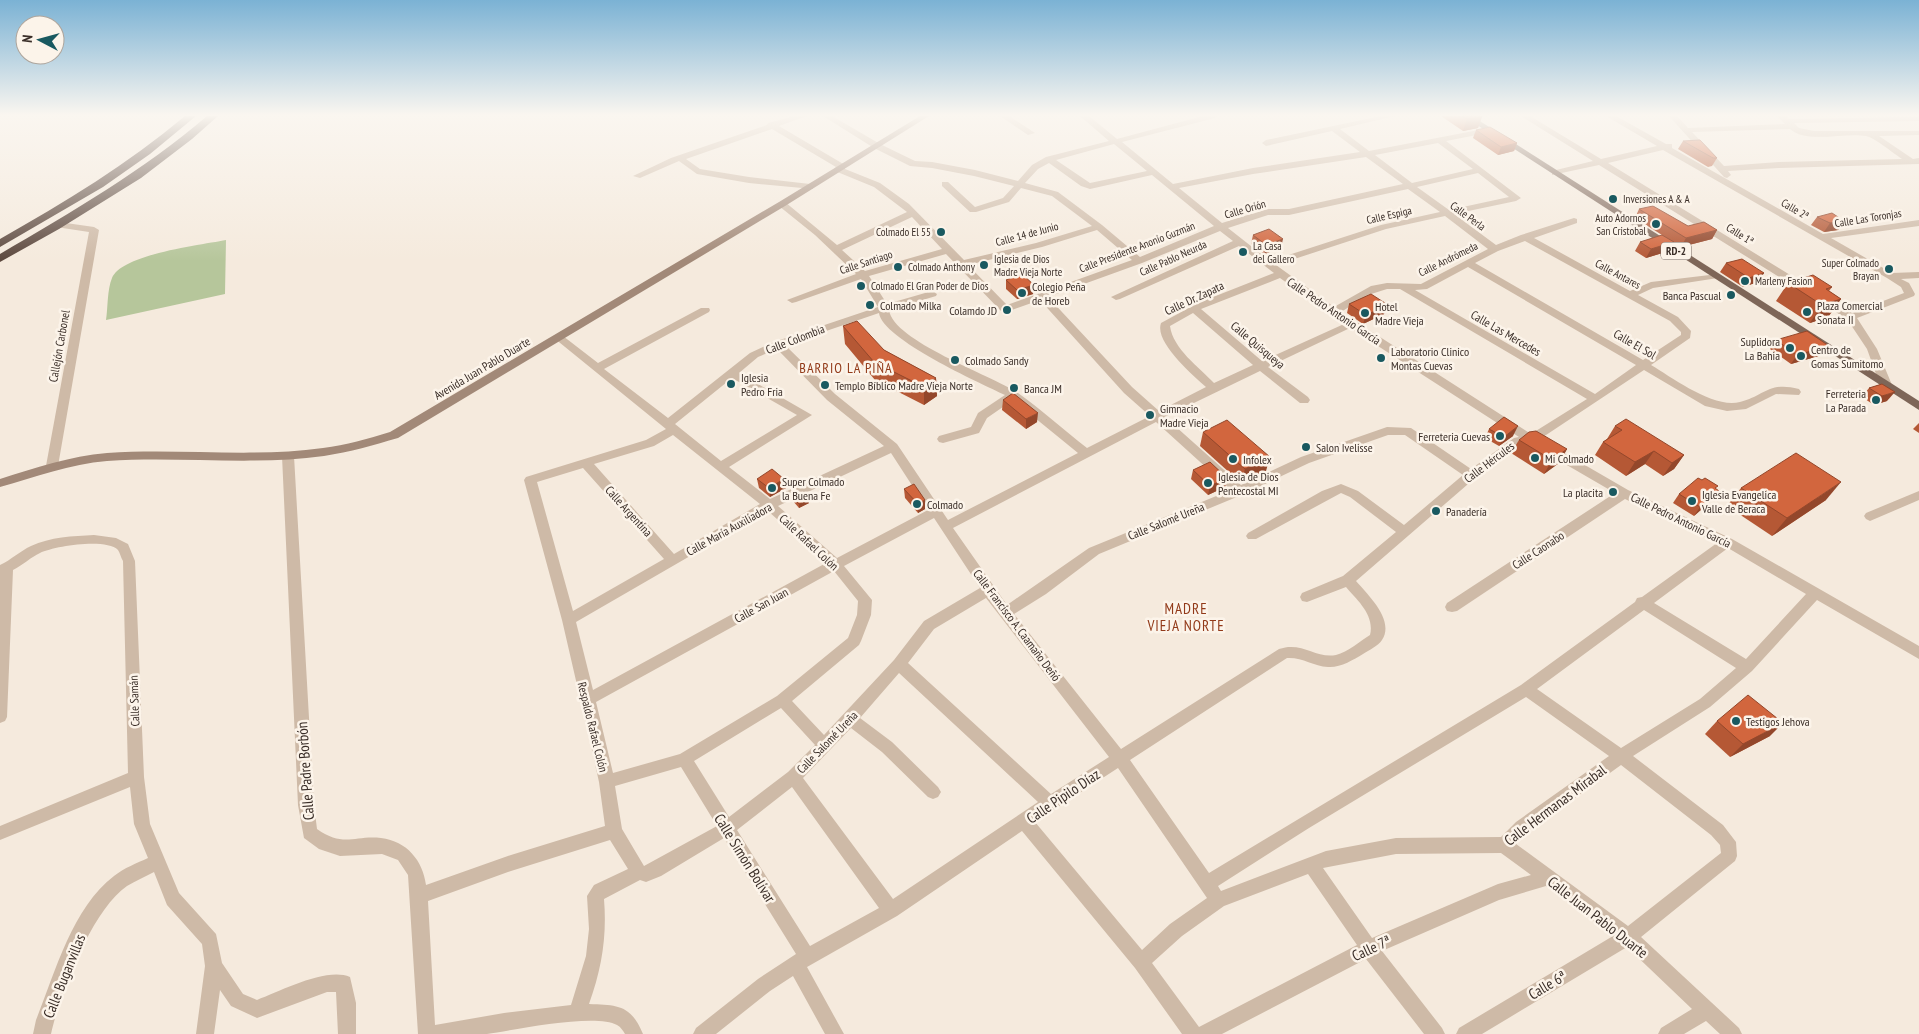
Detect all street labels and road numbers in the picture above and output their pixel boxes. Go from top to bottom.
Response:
street label: Calle Orión [1223,196,1267,222]
street label: Calle 2ª [1779,196,1812,223]
street label: Calle Perla [1448,198,1488,234]
street label: Calle Espiga [1365,203,1413,227]
street label: Calle Las Toronjas [1834,206,1903,230]
street label: Calle Presidente Anonio Guzmán [1077,218,1197,276]
street label: Calle 14 de Junio [994,219,1060,249]
street label: Calle 1ª [1724,220,1757,248]
street label: Calle Pablo Neurda [1137,237,1209,279]
street label: Calle Andrómeda [1416,239,1480,279]
road number: RD-2 [1661,242,1691,260]
street label: Calle Santiago [838,247,894,277]
street label: Calle Antares [1593,256,1643,292]
street label: Calle Pedro Antonio García [1284,274,1384,348]
street label: Calle Dr. Zapata [1162,278,1226,318]
street label: Calle Las Mercedes [1468,307,1544,359]
street label: Callejón Carbonel [45,309,73,383]
street label: Calle Quisqueya [1228,318,1288,372]
street label: Calle Colombia [763,321,827,357]
street label: Calle El Sol [1611,326,1659,362]
street label: Avenida Juan Pablo Duarte [431,333,533,403]
street label: Calle Hércules [1461,438,1517,486]
street label: Calle Argentina [602,482,656,540]
street label: Calle Pedro Antonio García [1628,489,1734,551]
street label: Calle María Auxiliadora [684,499,775,559]
street label: Calle Salomé Ureña [1126,499,1207,543]
street label: Calle Rafael Colón [776,511,842,573]
street label: Calle Caonabo [1509,528,1567,572]
street label: Calle Francisco A. Caamaño Deñó [970,566,1064,684]
street label: Calle San Juan [731,584,791,626]
street label: Calle Samán [126,675,142,727]
street label: Respaldo Rafael Colón [575,680,611,774]
street label: Calle Salomé Ureña [793,708,861,776]
street label: Calle Padre Borbón [292,721,318,821]
street label: Calle Hermanas Mirabal [1500,760,1610,850]
street label: Calle Pipilo Díaz [1023,764,1103,828]
street label: Calle Simón Bolívar [710,810,780,907]
street label: Calle Juan Pablo Duarte [1544,872,1652,962]
street label: Calle Buganvillas [39,931,89,1021]
street label: Calle 7ª [1349,931,1394,965]
street label: Calle 6ª [1525,966,1569,1004]

